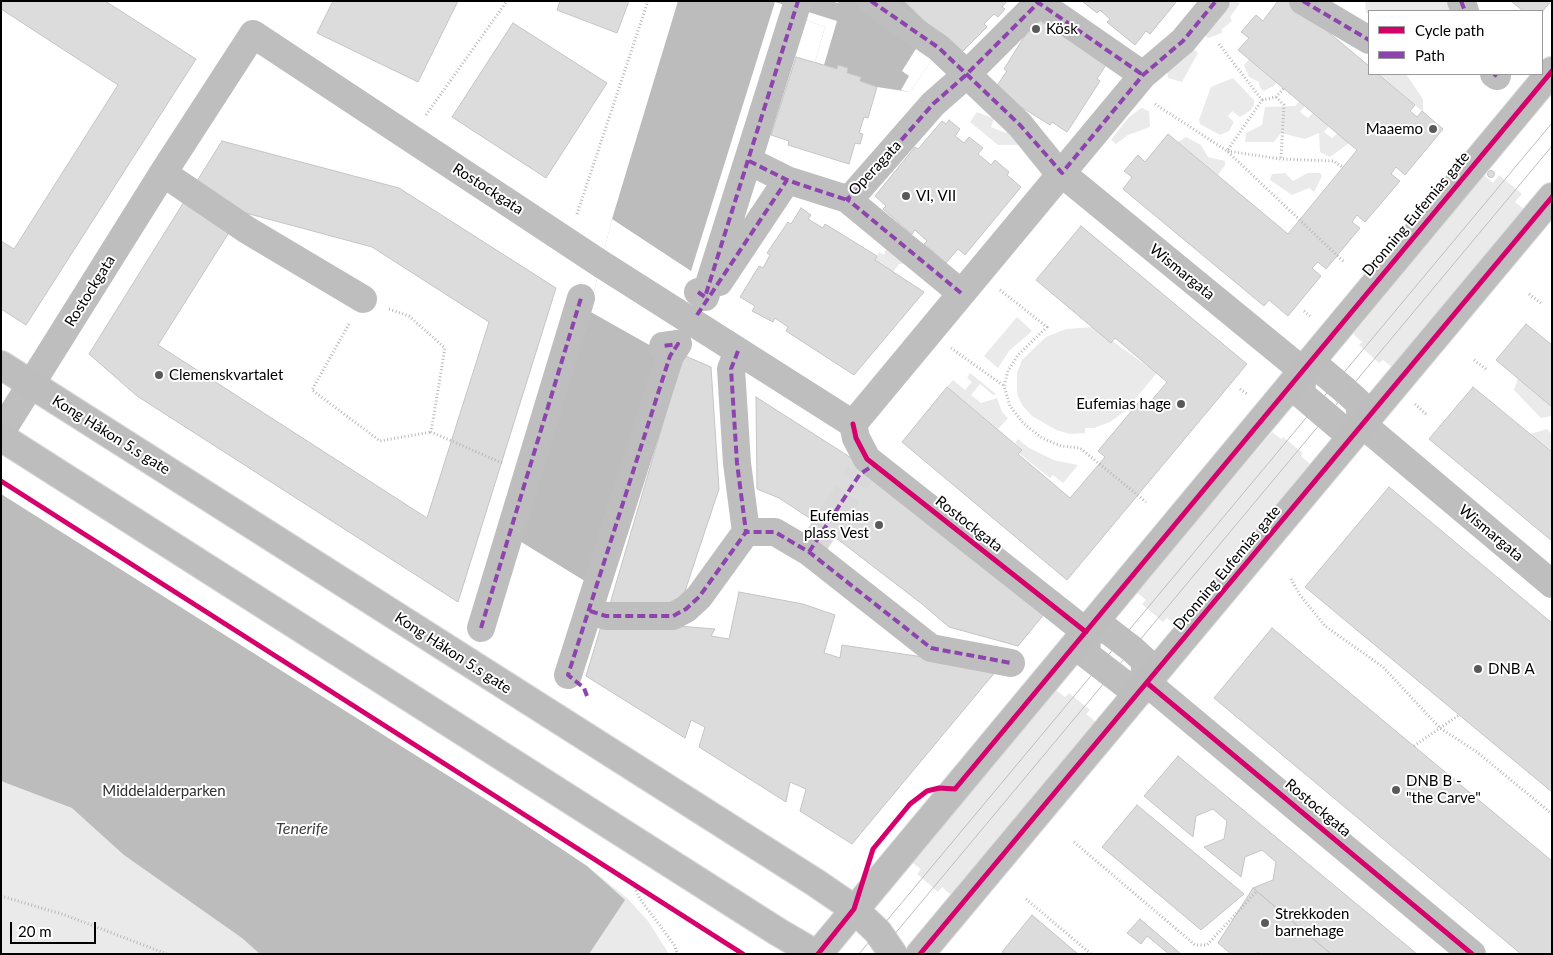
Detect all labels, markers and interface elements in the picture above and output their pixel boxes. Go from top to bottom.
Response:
legend [1368,10,1543,75]
place label: Kösk [1046,20,1078,38]
text: Cycle path [1415,21,1484,39]
marker: Kösk [1030,23,1042,35]
text: Path [1415,46,1445,64]
place label: Maaemo [1366,120,1423,138]
marker: Maaemo [1427,123,1439,135]
street label: Operagata [845,137,905,199]
street label: Dronning Eufemias gate [1359,148,1473,280]
street label: Rostockgata [449,160,527,218]
place label: VI, VII [916,187,956,205]
marker: VI, VII [900,190,912,202]
street label: Wismargata [1146,240,1218,304]
street label: Rostockgata [61,252,119,330]
place label: Clemenskvartalet [169,366,283,384]
marker: Clemenskvartalet [153,369,165,381]
street label: Kong Håkon 5.s gate [49,391,173,479]
place label: Eufemias hage [1076,395,1171,413]
marker: Eufemias hage [1175,398,1187,410]
street label: Rostockgata [932,492,1006,556]
street label: Wismargata [1455,501,1527,565]
street label: Dronning Eufemias gate [1170,502,1284,634]
place label: Eufemias plass Vest [804,507,869,542]
marker: Eufemias plass Vest [873,519,885,531]
street label: Kong Håkon 5.s gate [391,609,515,697]
place label: DNB A [1488,660,1535,678]
marker: DNB A [1472,663,1484,675]
place label: DNB B - "the Carve" [1406,772,1481,807]
street label: Rostockgata [1281,775,1355,841]
park label: Middelalderparken [102,782,226,800]
marker: DNB B - "the Carve" [1390,784,1402,796]
water label: Tenerife [276,819,328,839]
place label: Strekkoden barnehage [1275,905,1349,940]
scale bar [12,912,99,944]
marker: Strekkoden barnehage [1259,917,1271,929]
text: 20 m [18,922,52,940]

